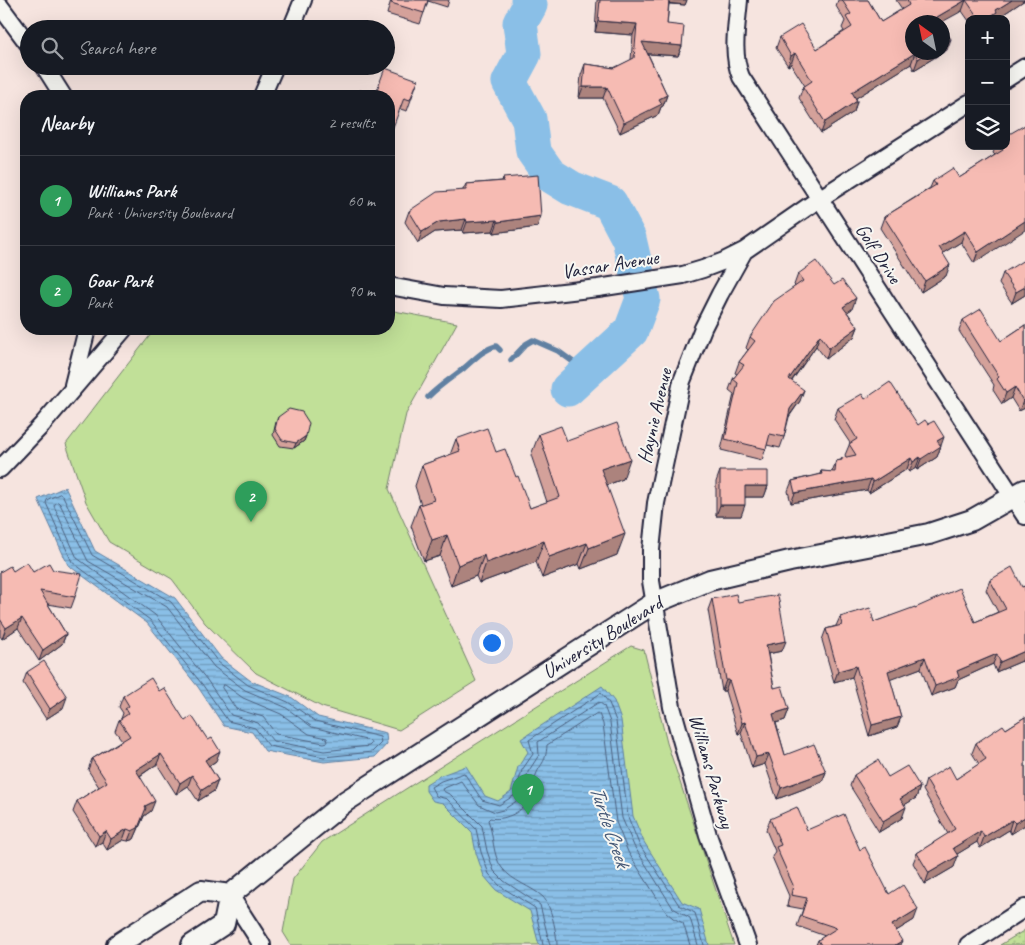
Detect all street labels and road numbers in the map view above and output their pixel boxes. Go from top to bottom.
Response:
street label: Golf Drive [850,219,908,289]
street label: Vassar Avenue [560,244,662,284]
street label: Haynie Avenue [631,365,678,466]
street label: University Boulevard [538,589,670,684]
street label: Williams Parkway [683,711,740,832]

